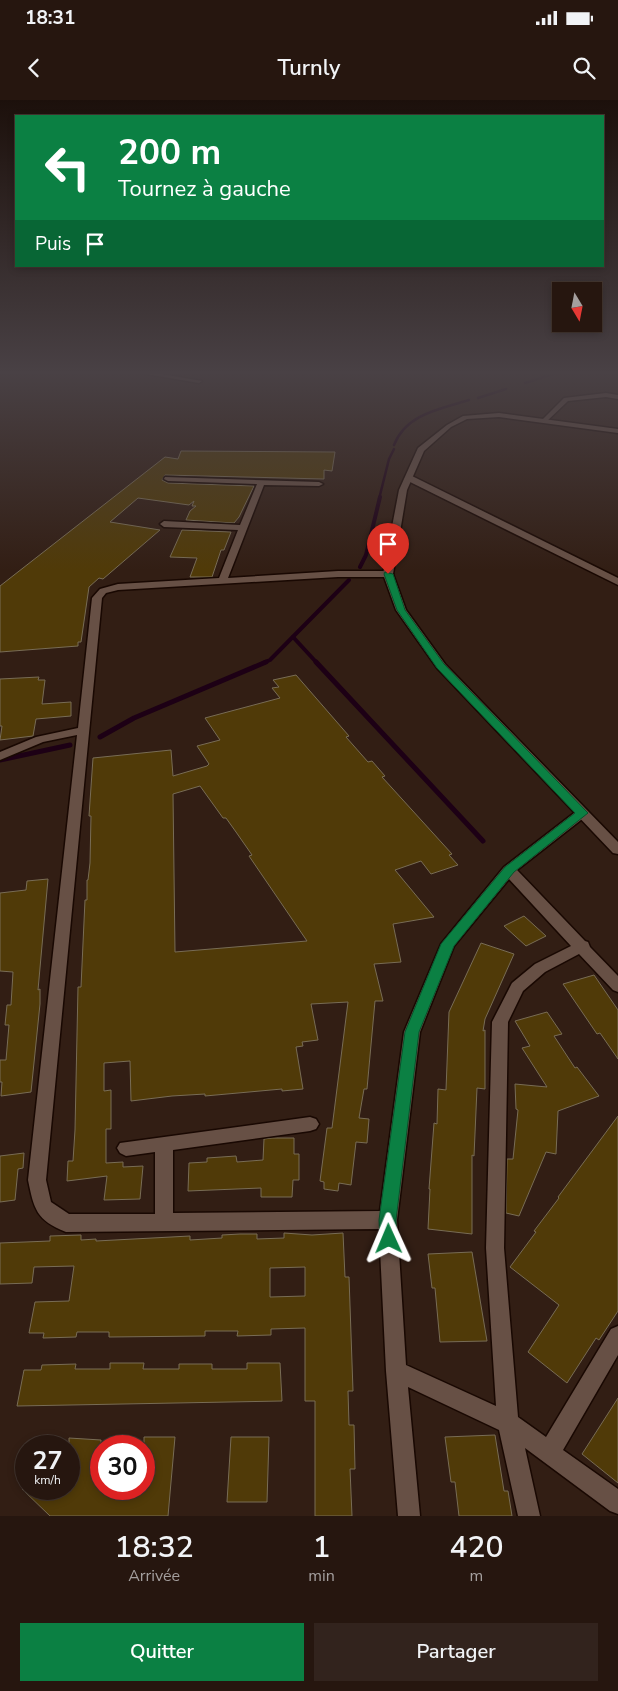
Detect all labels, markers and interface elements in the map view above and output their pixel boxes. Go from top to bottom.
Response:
text: 18:31 [25,5,75,31]
text: Turnly [277,53,341,83]
icon: back [20,54,48,82]
icon: search [570,54,598,82]
text: 200 m [118,129,221,176]
icon: left [35,135,100,200]
text: Tournez à gauche [118,174,291,204]
icon: arrive [81,230,109,258]
text: Puis [35,231,71,257]
north arrow [552,282,602,332]
map controls [552,282,602,332]
pin [367,523,409,574]
icon: arrive [374,530,402,558]
position arrow [362,1212,414,1264]
speed limit sign: 30 [90,1435,155,1500]
text: 27 [32,1444,63,1478]
text: km/h [34,1472,61,1488]
text: 18:32 [115,1527,194,1568]
text: 1 [313,1527,331,1568]
text: 420 [449,1527,503,1568]
text: Arrivée [128,1565,180,1587]
text: min [308,1565,335,1587]
text: m [470,1565,483,1587]
button: Quitter [20,1623,304,1681]
button: Partager [314,1623,598,1681]

